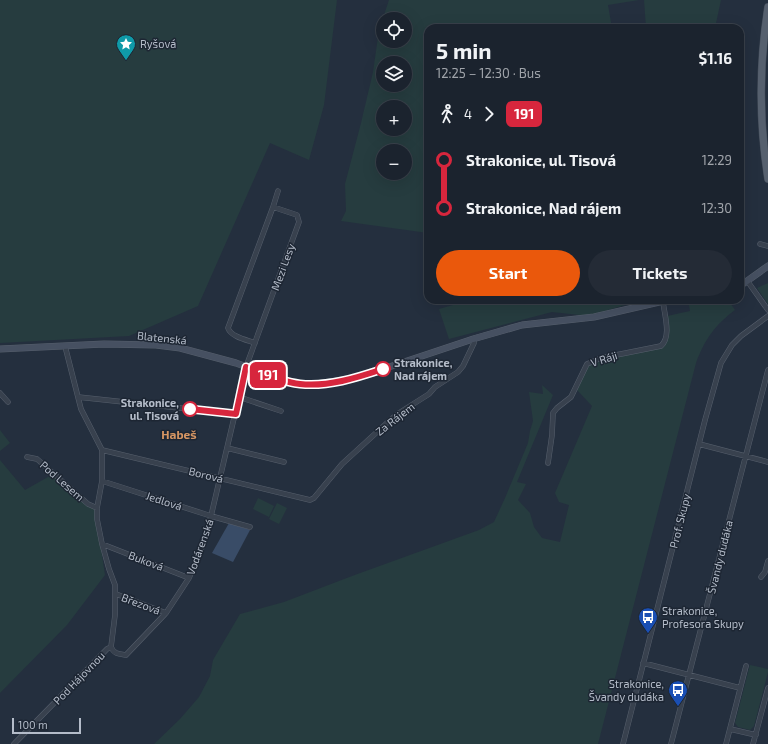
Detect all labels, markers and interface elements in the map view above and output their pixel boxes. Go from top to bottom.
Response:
map controls [376,12,412,180]
button: locate [376,12,412,48]
place icon: Ryšová [115,33,137,61]
place label: Ryšová [140,37,176,50]
text: 5 min [436,37,492,63]
text: $1.16 [698,49,732,67]
button: layers [376,56,412,92]
text: 12:25 – 12:30 · Bus [436,65,541,81]
button: + [376,100,412,136]
icon: walk [436,103,458,125]
icon: forward [478,103,500,125]
text: 191 [514,105,534,122]
text: 4 [464,106,472,122]
button: − [376,144,412,180]
text: Strakonice, ul. Tisová [466,151,616,169]
text: 12:29 [702,152,732,168]
text: Strakonice, Nad rájem [466,199,621,217]
text: 12:30 [701,200,732,216]
street label: Mezi Lesy [268,241,297,292]
button: Start [436,250,580,296]
button: Tickets [588,250,732,296]
street label: Blatenská [137,328,188,347]
street label: V Ráji [589,348,619,370]
place label: Strakonice, Nad rájem [394,356,453,383]
marker: Strakonice, Nad rájem [375,361,391,377]
line badge: 191 [245,362,291,388]
text: 191 [258,366,278,383]
place label: Strakonice, ul. Tisová [121,396,179,422]
street label: Za Rájem [373,399,417,439]
marker: Strakonice, ul. Tisová [182,401,198,417]
district label: Habeš [161,427,197,441]
street label: Pod Lesem [38,458,87,503]
street label: Borová [187,464,225,485]
street label: Jedlová [144,489,184,512]
street label: Prof. Skupy [666,492,693,550]
street label: Vodárenská [183,517,216,577]
street label: Švandy dudáka [704,519,735,595]
street label: Buková [127,548,166,573]
street label: Březová [120,590,162,617]
place label: Strakonice, Profesora Skupy [662,604,744,630]
bus stop icon: Strakonice, Profesora Skupy [637,606,659,634]
street label: Pod Hájovnou [50,649,108,707]
place label: Strakonice, Švandy dudáka [589,677,664,703]
bus stop icon: Strakonice, Švandy dudáka [667,679,689,707]
scale bar [12,716,81,735]
text: 100 m [18,718,48,731]

